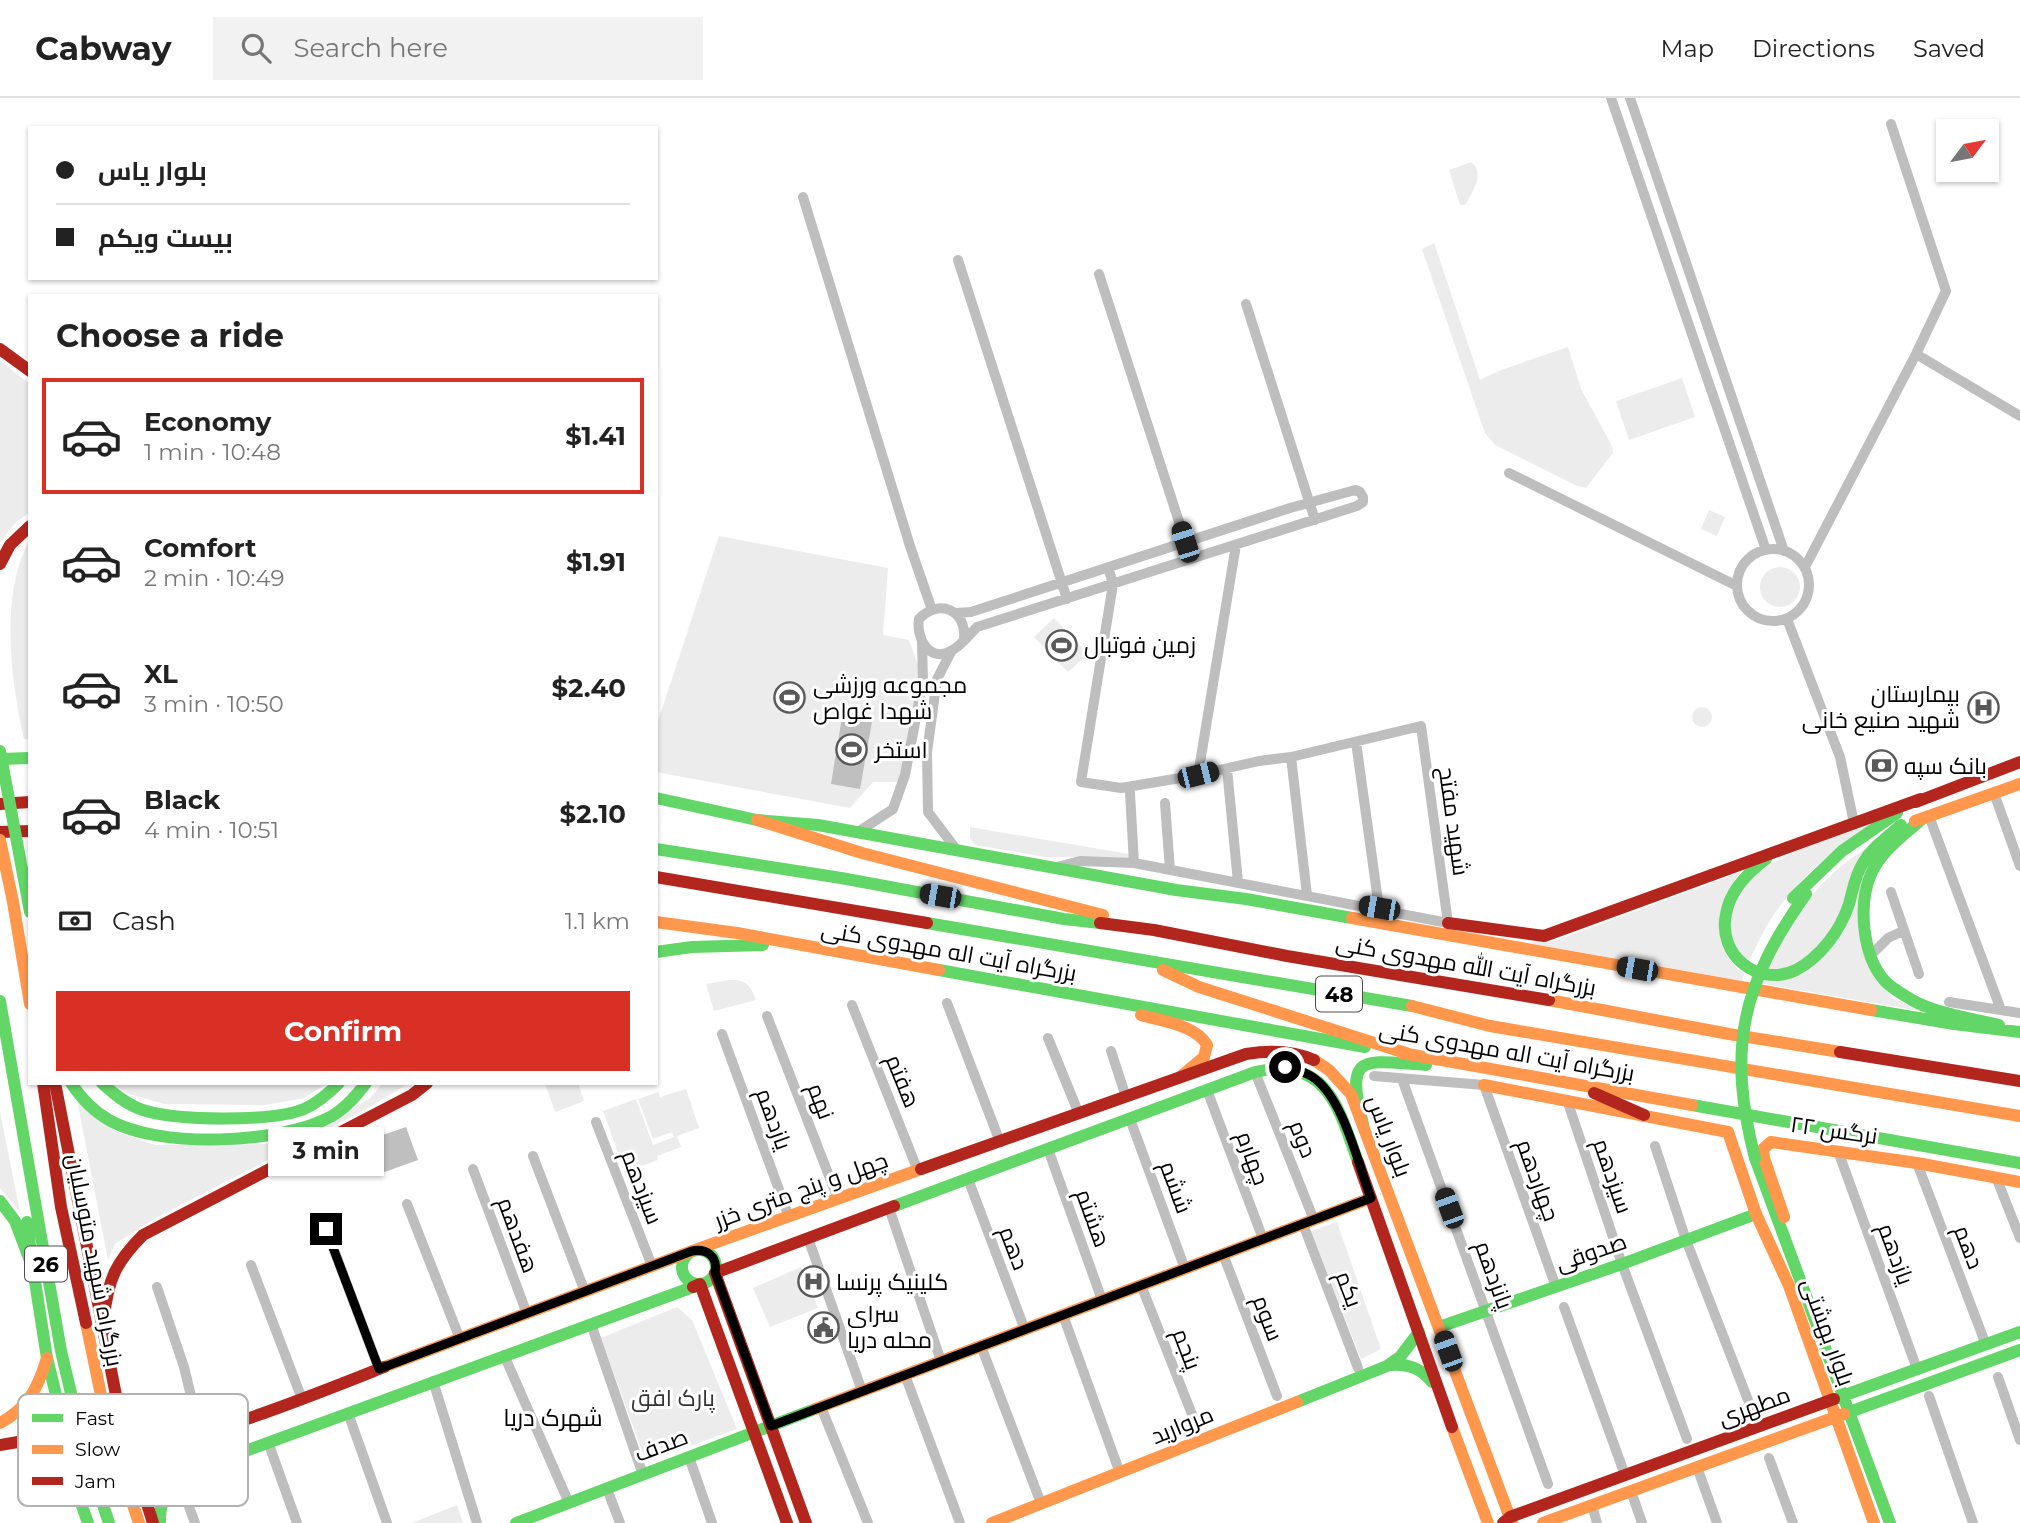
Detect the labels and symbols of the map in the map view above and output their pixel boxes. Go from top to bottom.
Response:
north arrow [1936,119,1998,182]
car [1169,519,1202,565]
sports icon: زمین فوتبال [1044,628,1078,662]
place label: زمین فوتبال [1084,631,1196,659]
place label: مجموعه ورزشی شهدا غواص [813,671,967,725]
place label: بیمارستان شهید صنیع خانی [1802,680,1960,736]
sports icon: مجموعه ورزشی شهدا غواص [773,681,807,715]
hospital icon: بیمارستان شهید صنیع خانی [1966,690,2000,724]
sports icon: استخر [835,733,869,767]
place label: استخر [873,736,928,764]
bank icon: بانک سپه [1864,749,1898,783]
place label: بانک سپه [1904,752,1987,780]
car [1176,760,1221,790]
street label: شهید مفتح [1431,765,1476,878]
car [918,882,963,910]
car [1357,894,1402,922]
street label: بزرگراه آیت اله مهدوی کنی [819,915,1079,987]
street label: بزرگراه آیت الله مهدوی کنی [1334,927,1598,1002]
car [1615,955,1660,983]
road number: 48 [1316,976,1362,1012]
street label: بزرگراه آیت اله مهدوی کنی [1377,1015,1637,1087]
street label: هفتم [878,1050,926,1112]
route start [1269,1051,1301,1083]
street label: نهم [800,1079,841,1124]
street label: یازدهم [748,1084,798,1154]
street label: بلوار یاس [1361,1091,1417,1181]
street label: نرگس ۲۲ [1789,1110,1879,1150]
street label: دوم [1281,1116,1323,1163]
street label: چهارم [1229,1127,1276,1189]
callout: 3 min [268,1128,384,1176]
street label: چهاردهم [1508,1135,1566,1226]
street label: سیزدهم [1585,1135,1639,1218]
street label: سیزدهم [613,1146,669,1229]
street label: چهل و پنج متری خزر [708,1146,892,1237]
street label: بزرگراه شهید متوسلیان [61,1151,129,1369]
street label: ششم [1152,1157,1198,1218]
street label: هشتم [1068,1185,1116,1252]
car [1432,1185,1467,1231]
street label: هفدهم [489,1193,545,1277]
route end [310,1213,342,1245]
street label: یازدهم [1870,1219,1920,1289]
street label: دهم [1946,1221,1990,1274]
street label: دهم [991,1222,1035,1275]
street label: صدوقی [1552,1227,1630,1277]
street label: پانزدهم [1467,1237,1519,1314]
road number: 26 [25,1246,67,1282]
hospital icon: کلینیک پرنسا [796,1265,830,1299]
street label: یکم [1328,1267,1369,1312]
place label: کلینیک پرنسا [836,1268,948,1297]
street label: بلوار بهشتی [1796,1274,1860,1390]
street label: سوم [1245,1291,1289,1346]
place label: سرای محله دریا [847,1300,932,1354]
public building icon: سرای محله دریا [807,1310,841,1344]
street label: پنجم [1165,1324,1208,1374]
car [1431,1328,1466,1374]
street label: مطهری [1714,1380,1794,1432]
park label: پارک افق [631,1384,715,1413]
legend [18,1394,248,1506]
street label: مروارید [1147,1400,1217,1450]
district label: شهرک دریا [503,1403,603,1432]
text: Fast [75,1407,115,1430]
street label: صدف [630,1422,692,1468]
text: Slow [75,1438,120,1461]
text: Jam [74,1470,116,1493]

